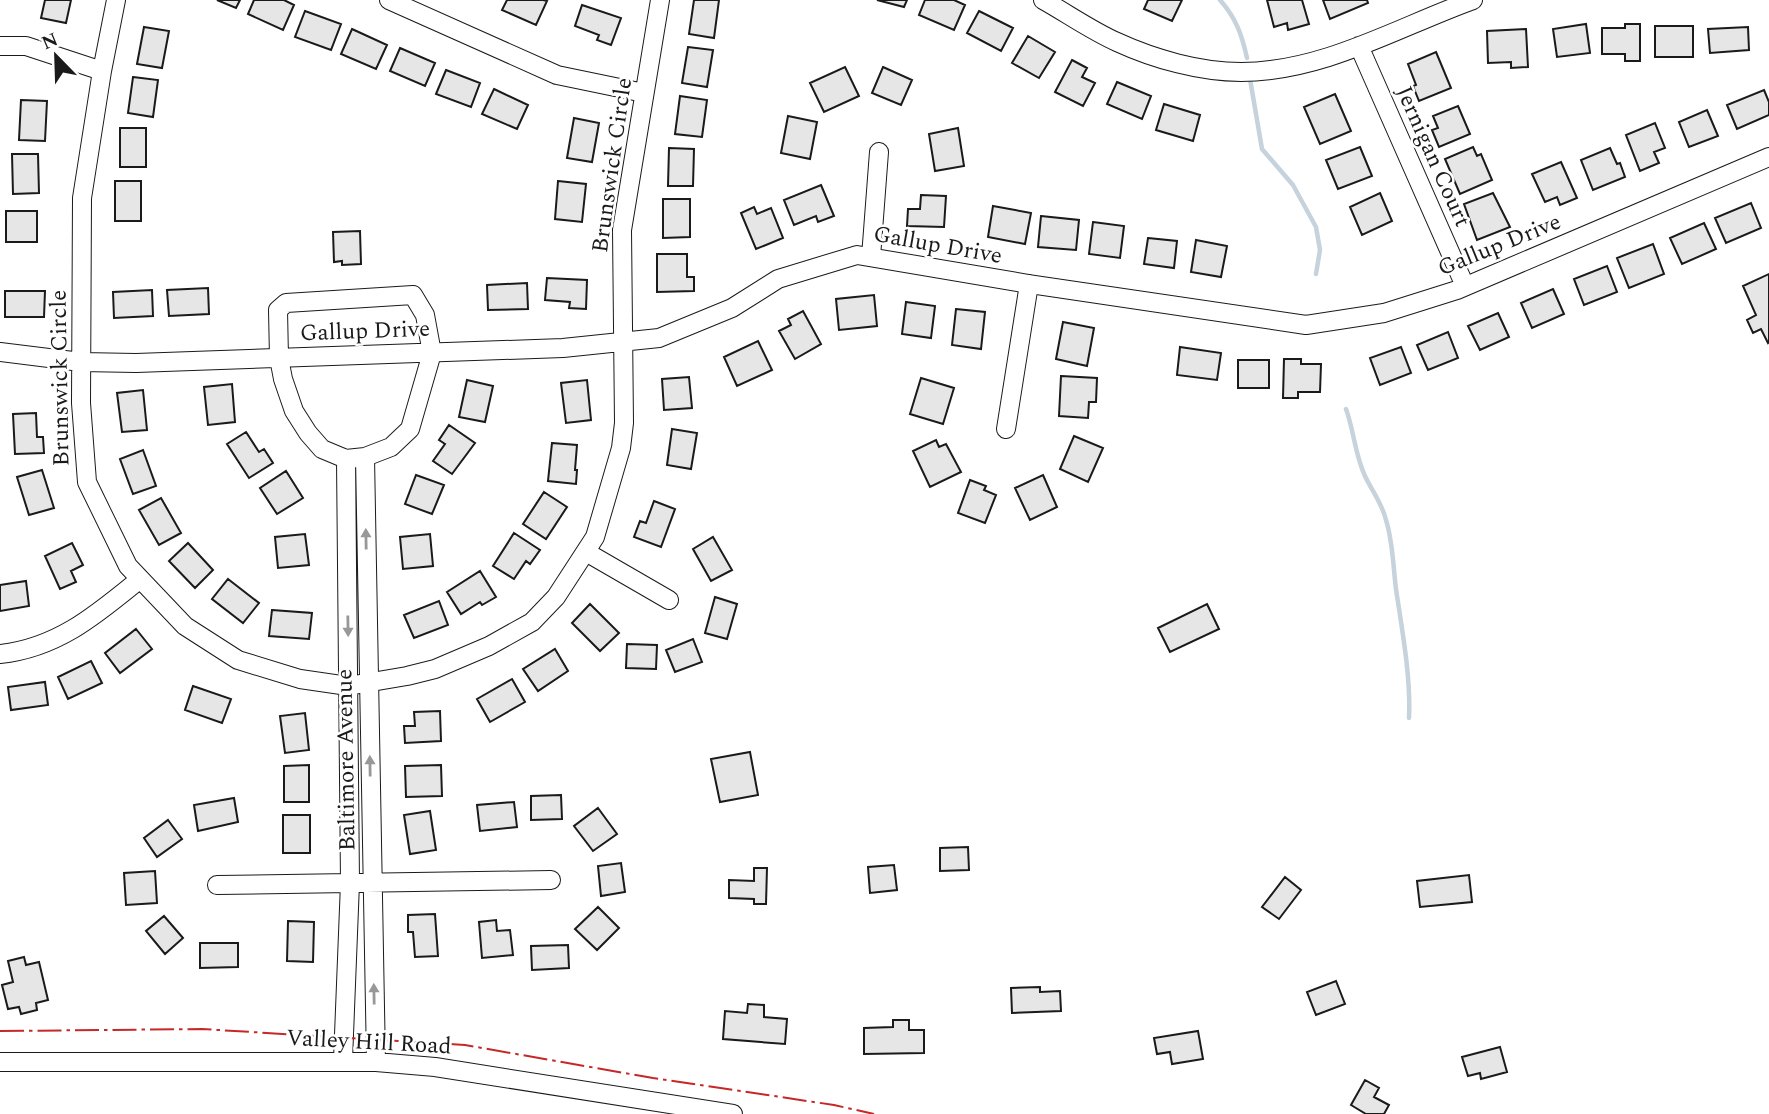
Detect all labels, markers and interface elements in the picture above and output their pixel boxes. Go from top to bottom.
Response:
north arrow [21,21,91,91]
text: N [37,25,63,58]
street label: Brunswick Circle [583,75,642,255]
street label: Jernigan Court [1386,80,1479,233]
street label: Gallup Drive [1433,205,1567,286]
street label: Gallup Drive [871,217,1005,274]
street label: Brunswick Circle [41,289,80,467]
street label: Gallup Drive [299,312,431,351]
one-way arrow [361,527,372,549]
one-way arrow [342,615,354,637]
street label: Baltimore Avenue [327,668,366,852]
one-way arrow [364,755,375,777]
one-way arrow [368,982,380,1004]
street label: Valley Hill Road [285,1021,453,1064]

